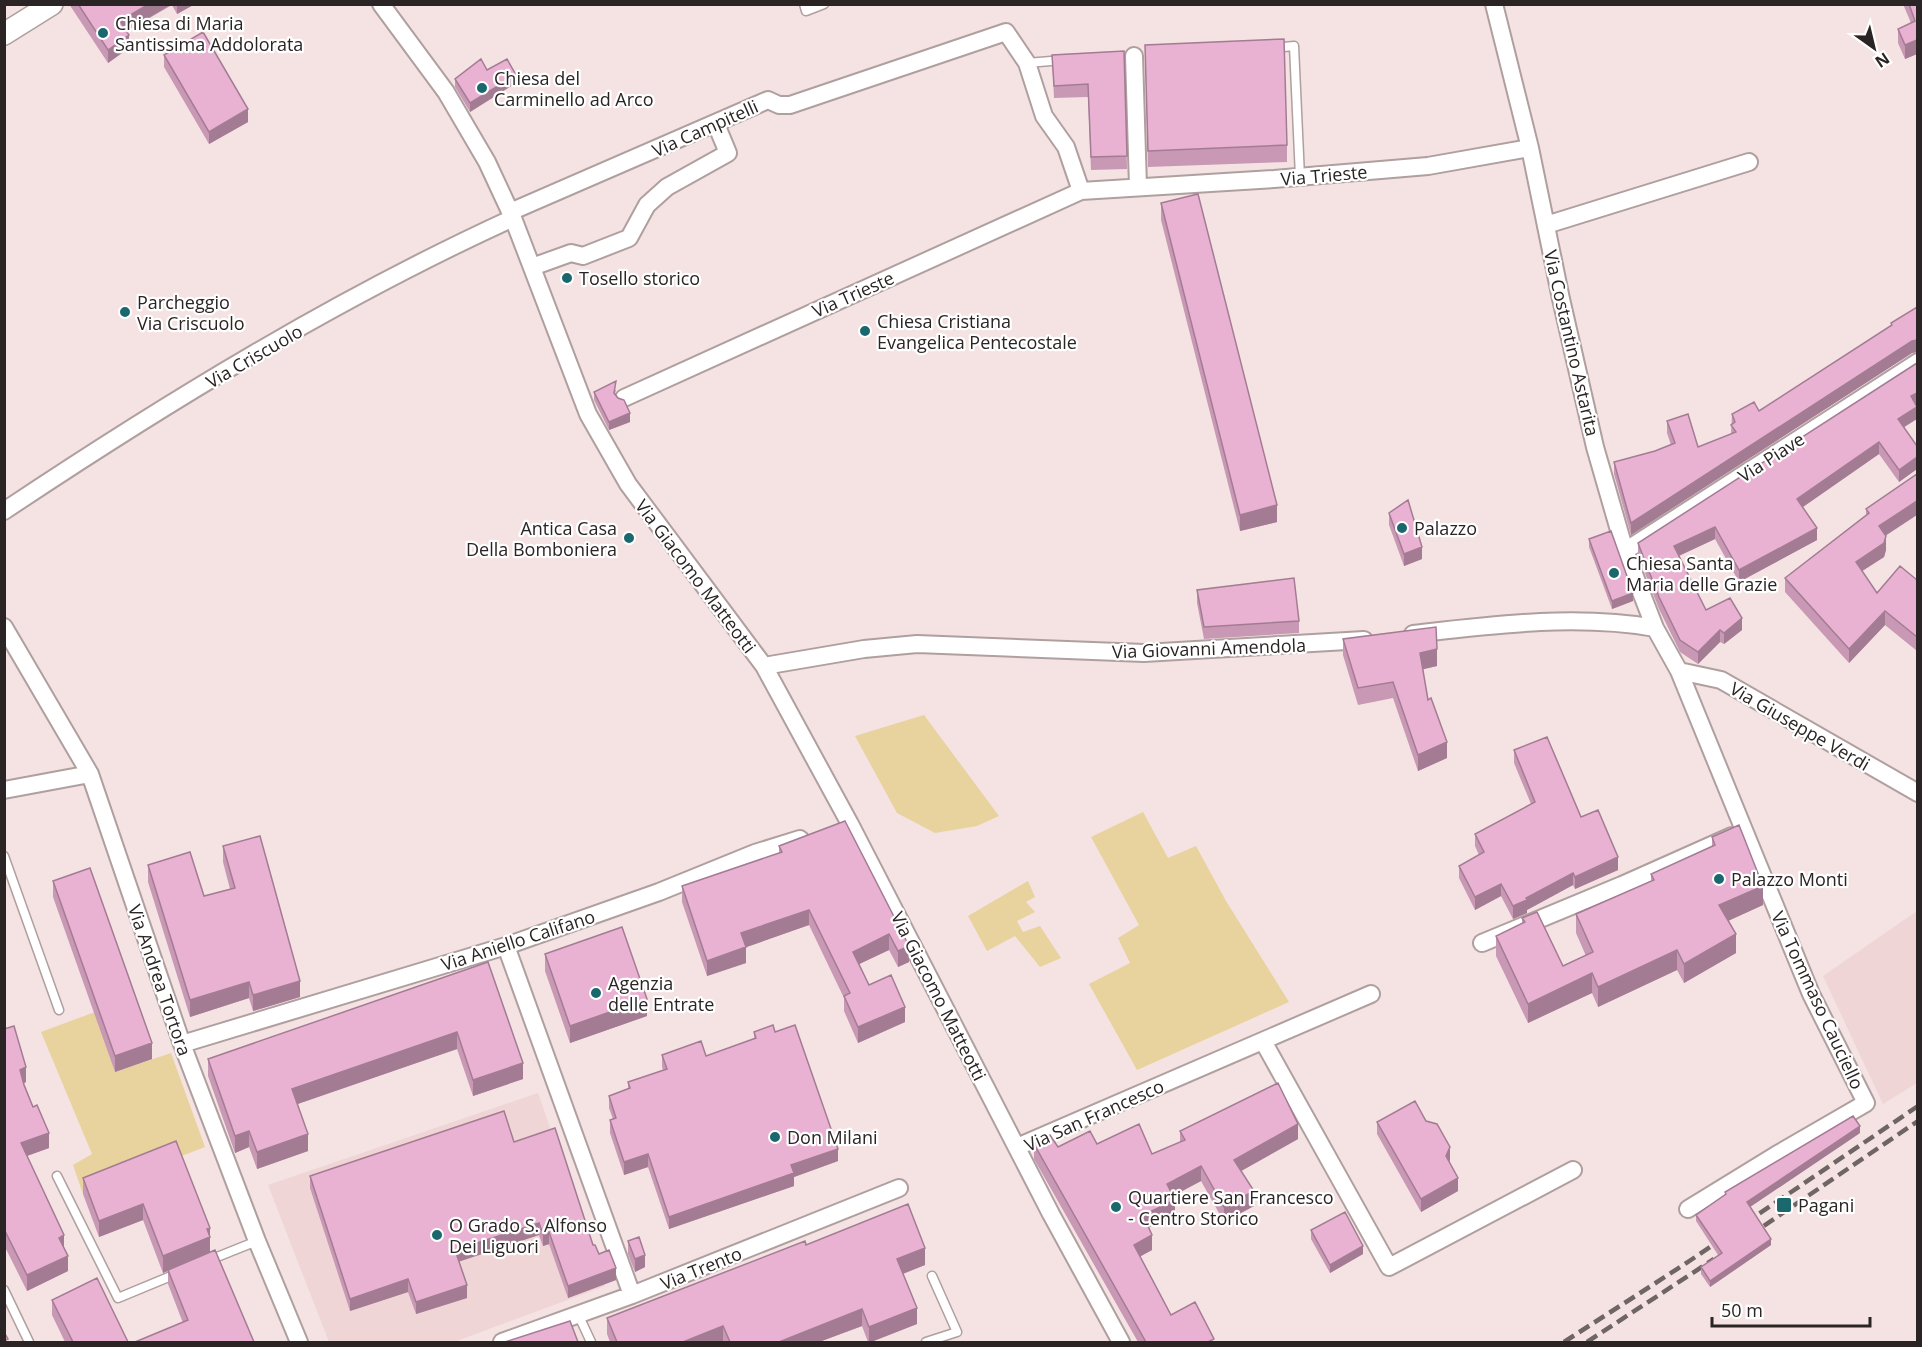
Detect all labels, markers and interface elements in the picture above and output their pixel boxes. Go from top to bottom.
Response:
place label: Chiesa di Maria Santissima Addolorata [115,11,303,56]
north arrow [1844,18,1904,78]
marker: Chiesa di Maria Santissima Addolorata [96,26,110,40]
text: N [1871,48,1894,73]
place label: Chiesa del Carminello ad Arco [494,66,654,111]
marker: Chiesa del Carminello ad Arco [475,81,489,95]
street label: Via Campitelli [648,94,762,162]
street label: Via Trieste [1280,159,1368,191]
street label: Via Costantino Astarita [1539,248,1605,438]
street label: Via Trieste [808,265,898,323]
place label: Tosello storico [579,266,700,290]
marker: Tosello storico [560,271,574,285]
place label: Parcheggio Via Criscuolo [137,290,245,335]
marker: Parcheggio Via Criscuolo [118,305,132,319]
place label: Chiesa Cristiana Evangelica Pentecostale [877,309,1077,354]
street label: Via Criscuolo [201,319,307,393]
marker: Chiesa Cristiana Evangelica Pentecostale [858,324,872,338]
street label: Via Piave [1733,427,1809,487]
street label: Via Giacomo Matteotti [630,494,762,658]
place label: Antica Casa Della Bomboniera [466,516,617,561]
place label: Palazzo [1414,516,1477,540]
marker: Palazzo [1395,521,1409,535]
marker: Antica Casa Della Bomboniera [622,531,636,545]
place label: Chiesa Santa Maria delle Grazie [1626,551,1777,596]
marker: Chiesa Santa Maria delle Grazie [1607,566,1621,580]
street label: Via Giovanni Amendola [1111,633,1307,663]
street label: Via Giuseppe Verdi [1726,676,1874,776]
place label: Palazzo Monti [1731,867,1848,891]
marker: Palazzo Monti [1712,872,1726,886]
street label: Via Andrea Tortora [123,901,197,1059]
street label: Via Aniello Califano [438,904,598,976]
street label: Via Giacomo Matteotti [886,907,992,1085]
street label: Via Tommaso Cauciello [1766,907,1870,1093]
place label: Agenzia delle Entrate [608,971,714,1016]
marker: Agenzia delle Entrate [589,986,603,1000]
street label: Via San Francesco [1021,1074,1167,1156]
place label: Don Milani [787,1125,877,1149]
marker: Don Milani [768,1130,782,1144]
place label: Quartiere San Francesco - Centro Storico [1128,1185,1334,1230]
place label: Pagani [1798,1193,1854,1217]
marker: Pagani [1775,1196,1793,1214]
marker: Quartiere San Francesco - Centro Storico [1109,1200,1123,1214]
place label: O Grado S. Alfonso Dei Liguori [449,1213,607,1258]
marker: O Grado S. Alfonso Dei Liguori [430,1228,444,1242]
street label: Via Trento [657,1241,745,1295]
scale bar [1712,1290,1870,1328]
text: 50 m [1721,1298,1763,1322]

